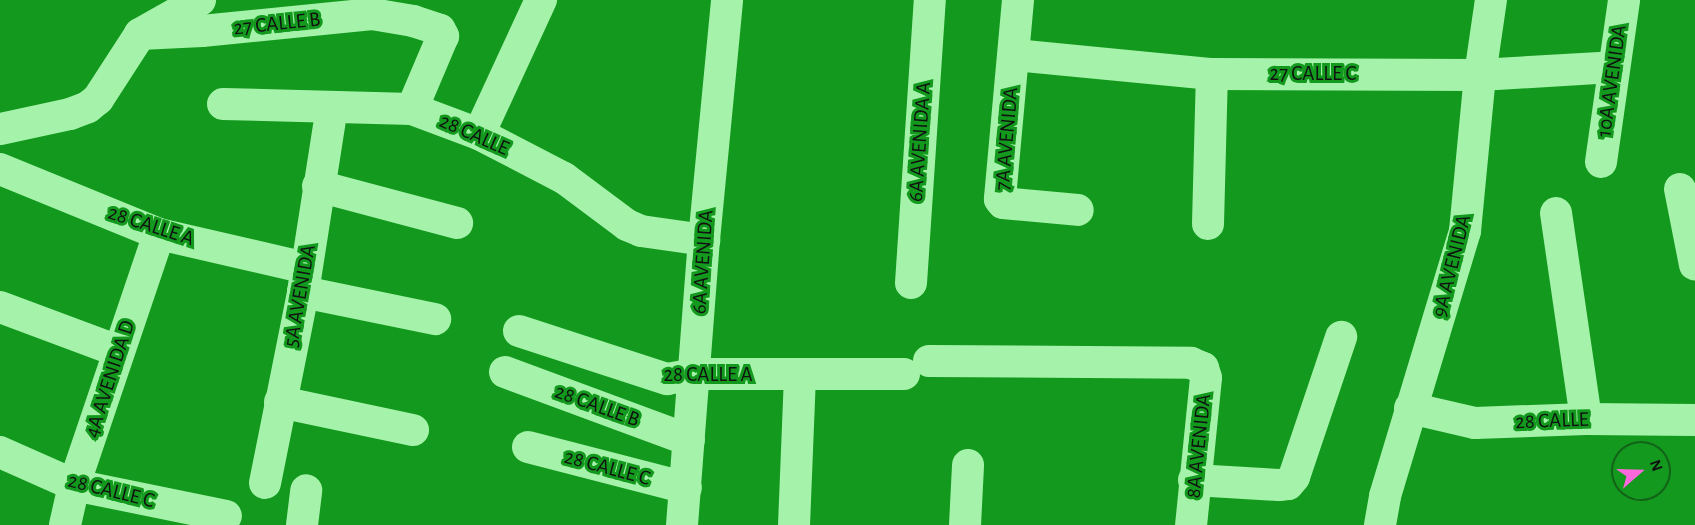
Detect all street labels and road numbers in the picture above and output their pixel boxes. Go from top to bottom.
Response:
street label: 27 CALLE B [232,7,322,41]
street label: 10A AVENIDA [1592,23,1632,139]
street label: 27 CALLE C [1270,61,1356,87]
street label: 6A AVENIDA A [903,81,937,203]
street label: 7A AVENIDA [990,86,1024,192]
street label: 28 CALLE [435,109,513,161]
street label: 28 CALLE A [105,200,197,252]
street label: 6A AVENIDA [687,209,719,315]
street label: 9A AVENIDA [1427,212,1477,320]
street label: 5A AVENIDA [279,243,321,349]
street label: 4A AVENIDA D [79,317,141,441]
street label: 28 CALLE A [663,362,753,388]
street label: 28 CALLE B [551,379,643,433]
street label: 8A AVENIDA [1181,393,1217,499]
street label: 28 CALLE [1515,407,1589,435]
street label: 28 CALLE C [561,444,653,492]
street label: 28 CALLE C [65,468,157,514]

